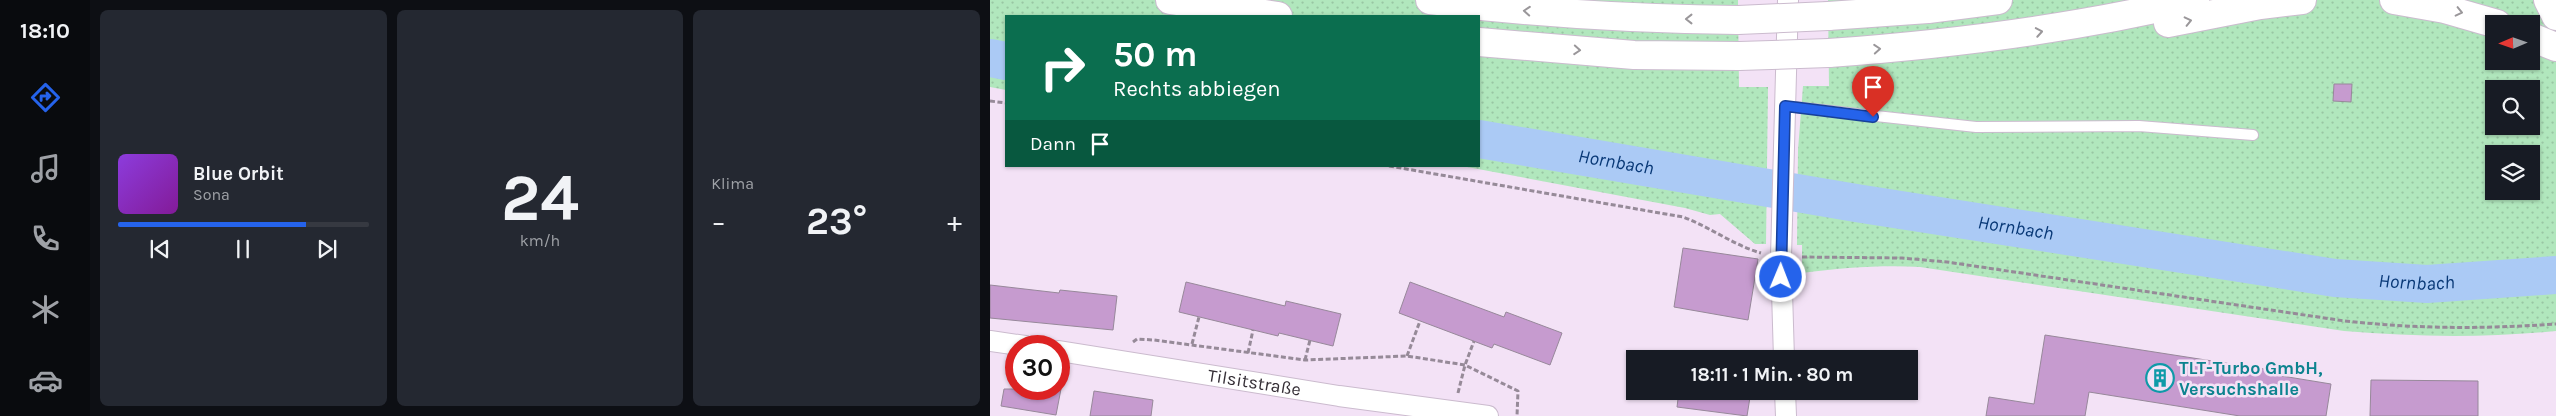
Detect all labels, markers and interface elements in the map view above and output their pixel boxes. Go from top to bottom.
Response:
one-way arrow [1523,5,1531,16]
one-way arrow [2454,6,2463,17]
one-way arrow [1685,14,1693,24]
north arrow [2485,15,2540,70]
map controls [2485,15,2540,200]
one-way arrow [2183,16,2192,26]
text: 18:10 [20,18,70,44]
one-way arrow [2034,27,2043,37]
text: 50 m [1113,34,1198,75]
icon: right [1030,35,1095,100]
one-way arrow [1874,44,1882,55]
one-way arrow [1573,45,1581,56]
pin [1852,66,1894,117]
icon: arrive [1859,73,1887,101]
text: Rechts abbiegen [1113,76,1281,102]
icon: directions [28,80,63,115]
button: search [2485,80,2540,135]
icon: arrive [1086,130,1114,158]
text: Dann [1030,133,1076,155]
water label: Hornbach [1577,145,1656,180]
button: layers [2485,145,2540,200]
icon: music [28,151,63,186]
text: 24 [501,160,579,236]
text: Blue Orbit [193,163,284,185]
text: Klima [711,174,754,193]
text: Sona [193,185,230,204]
text: 23° [806,199,867,244]
text: − [711,205,726,238]
text: + [947,205,962,238]
water label: Hornbach [1976,211,2055,245]
icon: phone [28,221,63,256]
text: km/h [520,231,560,250]
icon: previous [146,235,174,263]
icon: pause [229,235,257,263]
icon: next [313,235,341,263]
position arrow [1754,250,1806,302]
water label: Hornbach [2378,270,2455,295]
icon: climate [28,292,63,327]
speed limit sign: 30 [1005,335,1070,400]
place label: TLT-Turbo GmbH, Versuchshalle [2179,357,2323,400]
icon: car [28,363,63,398]
building icon: TLT-Turbo GmbH, Versuchshalle [2145,363,2175,393]
street label: Tilsitstraße [1206,364,1303,401]
text: 18:11 · 1 Min. · 80 m [1691,364,1853,386]

